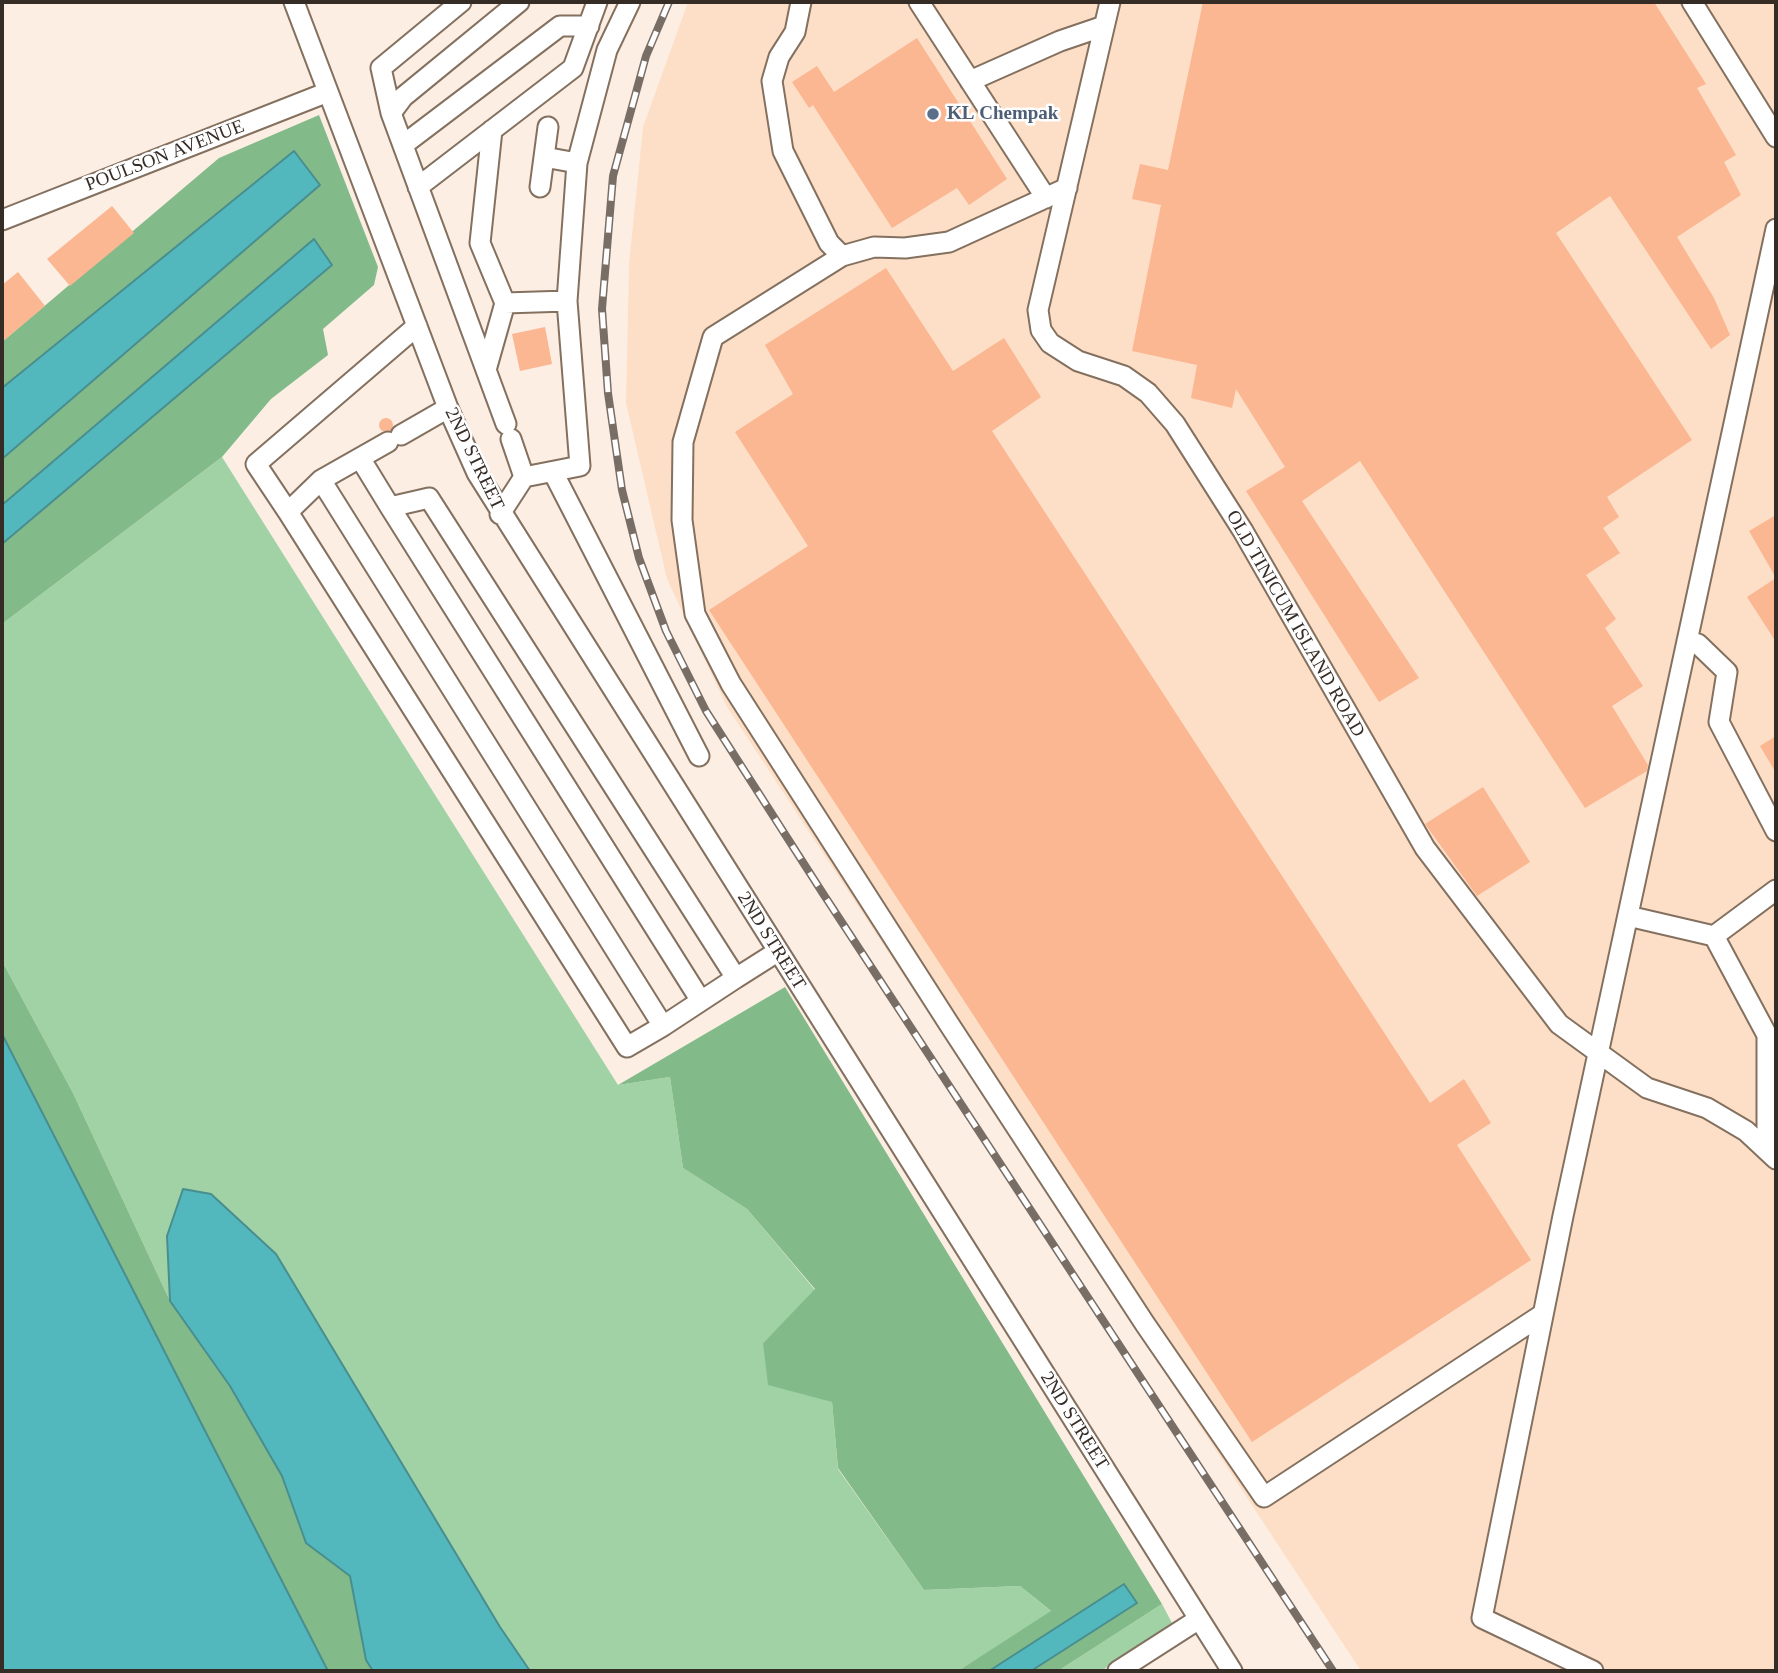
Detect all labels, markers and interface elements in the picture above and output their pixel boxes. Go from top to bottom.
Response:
place label: KL Chempak [947,103,1058,125]
marker: KL Chempak [925,106,941,122]
street label: POULSON AVENUE [82,115,248,197]
street label: 2ND STREET [439,404,509,514]
street label: OLD TINICUM ISLAND ROAD [1221,507,1369,741]
street label: 2ND STREET [732,888,810,994]
street label: 2ND STREET [1035,1368,1113,1474]

